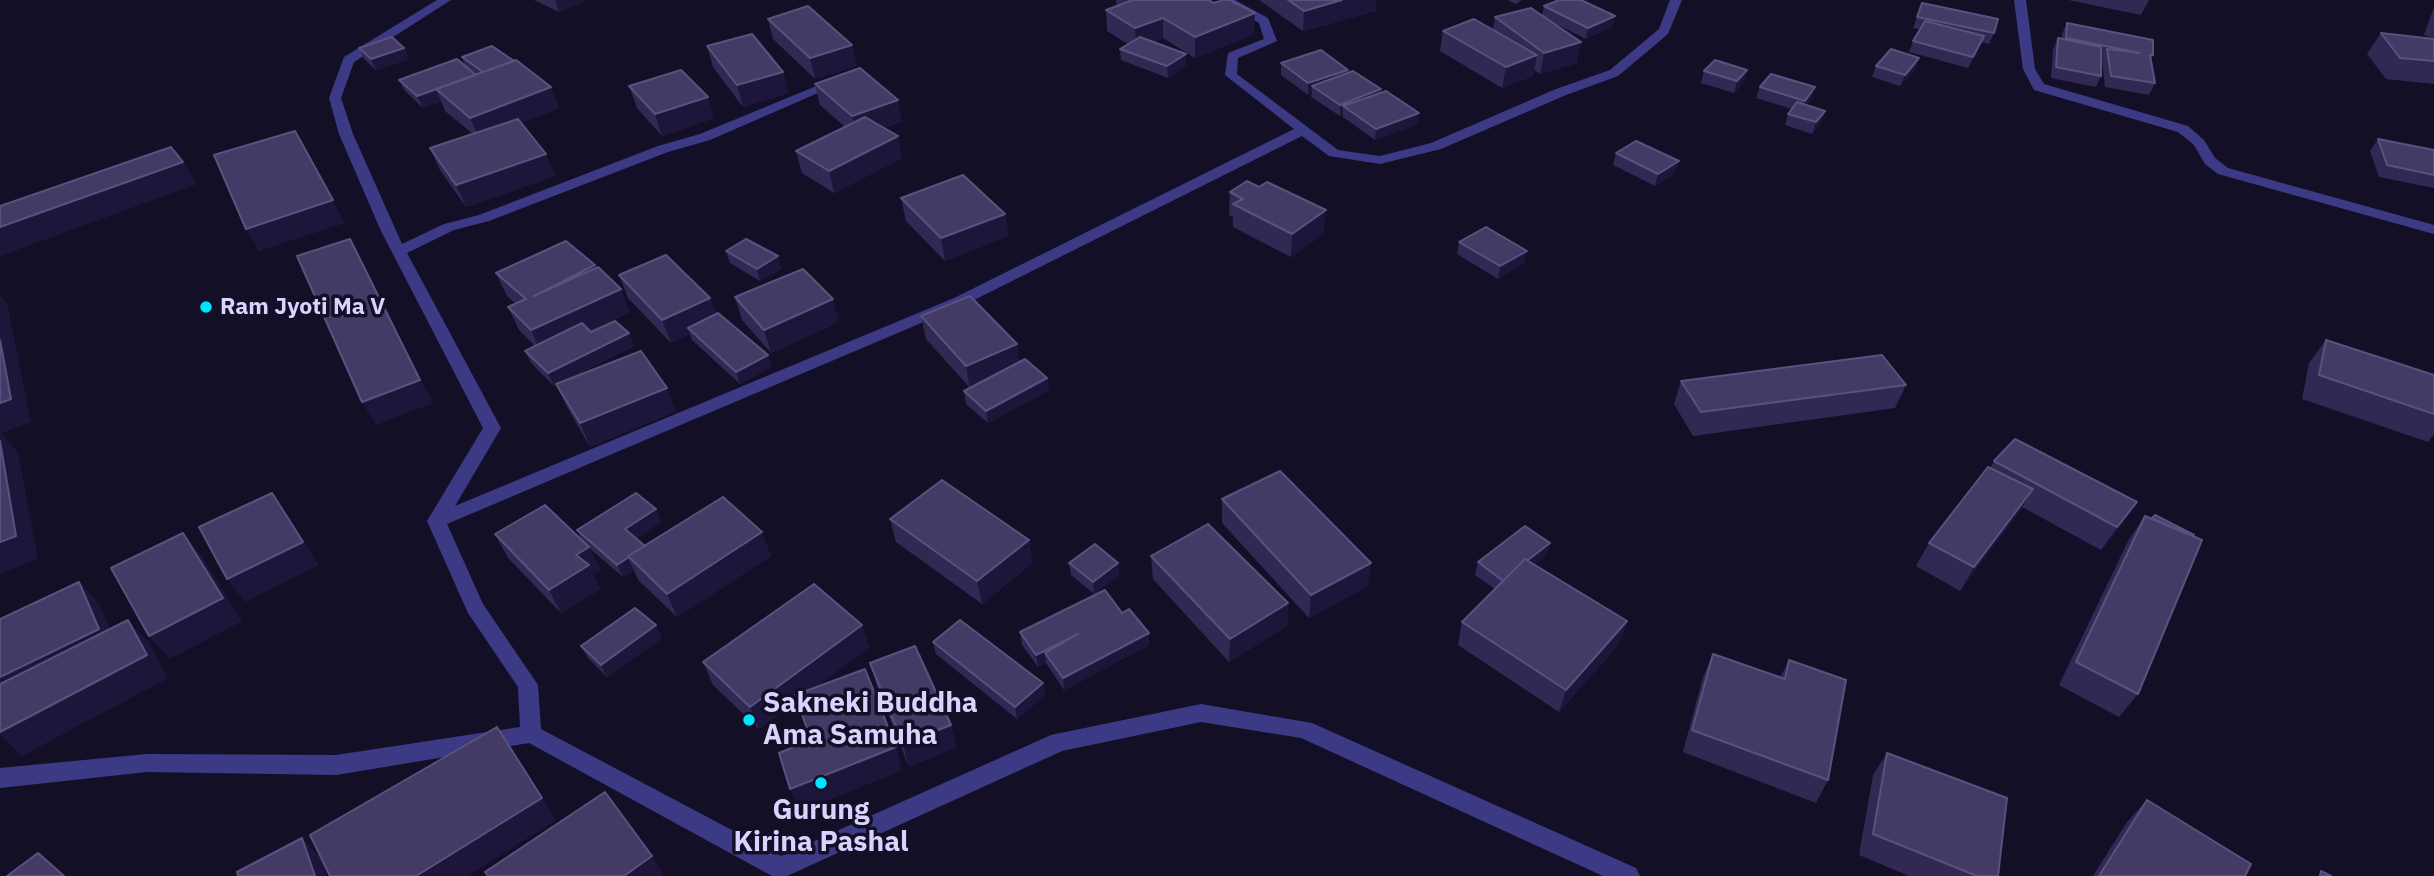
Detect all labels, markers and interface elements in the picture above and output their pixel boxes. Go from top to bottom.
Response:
place label: Ram Jyoti Ma V [220,293,385,321]
marker: Ram Jyoti Ma V [198,299,214,315]
place label: Sakneki Buddha Ama Samuha [763,687,978,753]
marker: Sakneki Buddha Ama Samuha [741,712,757,728]
marker: Gurung Kirina Pashal [813,775,829,791]
place label: Gurung Kirina Pashal [733,794,909,860]

